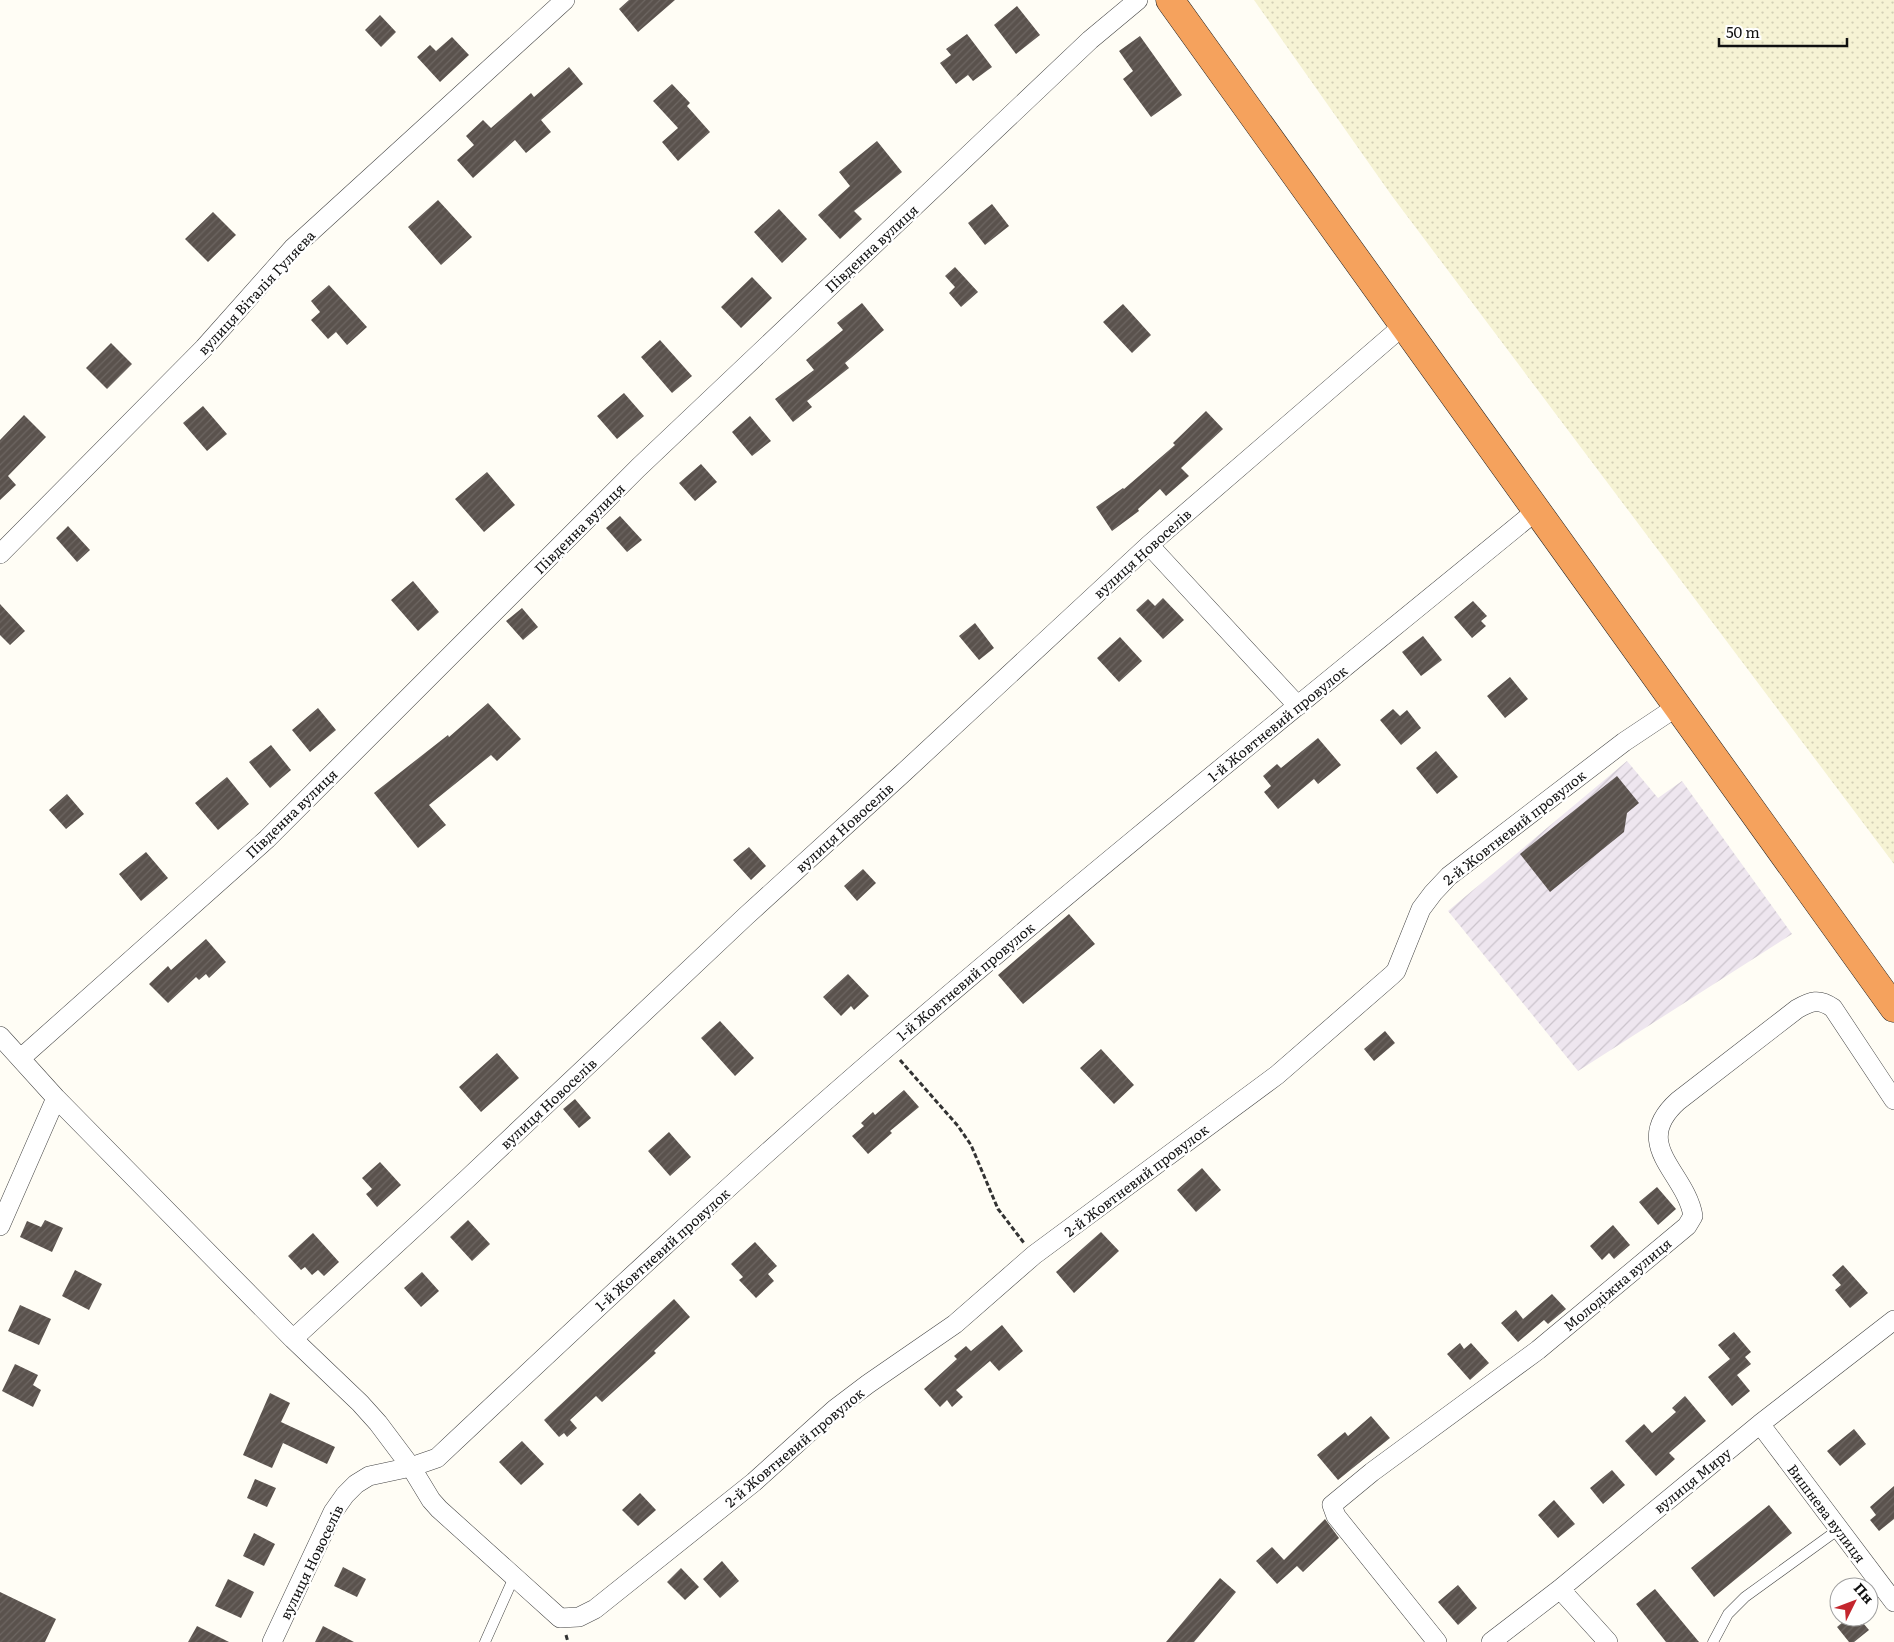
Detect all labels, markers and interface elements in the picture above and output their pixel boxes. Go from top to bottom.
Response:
scale bar [1719,15,1846,47]
text: 50 m [1726,20,1760,43]
street label: Південна вулиця [820,199,922,297]
street label: вулиця Віталія Гуляєва [193,225,319,359]
street label: Південна вулиця [529,478,629,578]
street label: вулиця Новоселів [1089,503,1195,602]
street label: 1-й Жовтневий провулок [1203,660,1352,786]
street label: Південна вулиця [241,764,341,862]
street label: 2-й Жовтневий провулок [1438,764,1590,889]
street label: вулиця Новоселів [791,777,897,876]
street label: 1-й Жовтневий провулок [892,917,1039,1045]
street label: вулиця Новоселів [495,1053,601,1153]
street label: 2-й Жовтневий провулок [1060,1119,1213,1241]
street label: 1-й Жовтневий провулок [590,1183,734,1315]
street label: Молодіжна вулиця [1559,1233,1675,1335]
street label: 2-й Жовтневий провулок [720,1382,868,1511]
street label: вулиця Миру [1649,1442,1736,1517]
street label: Вишнева вулиця [1783,1460,1871,1566]
street label: вулиця Новоселів [274,1501,348,1623]
north arrow [1829,1577,1879,1627]
text: Пн [1850,1578,1879,1607]

